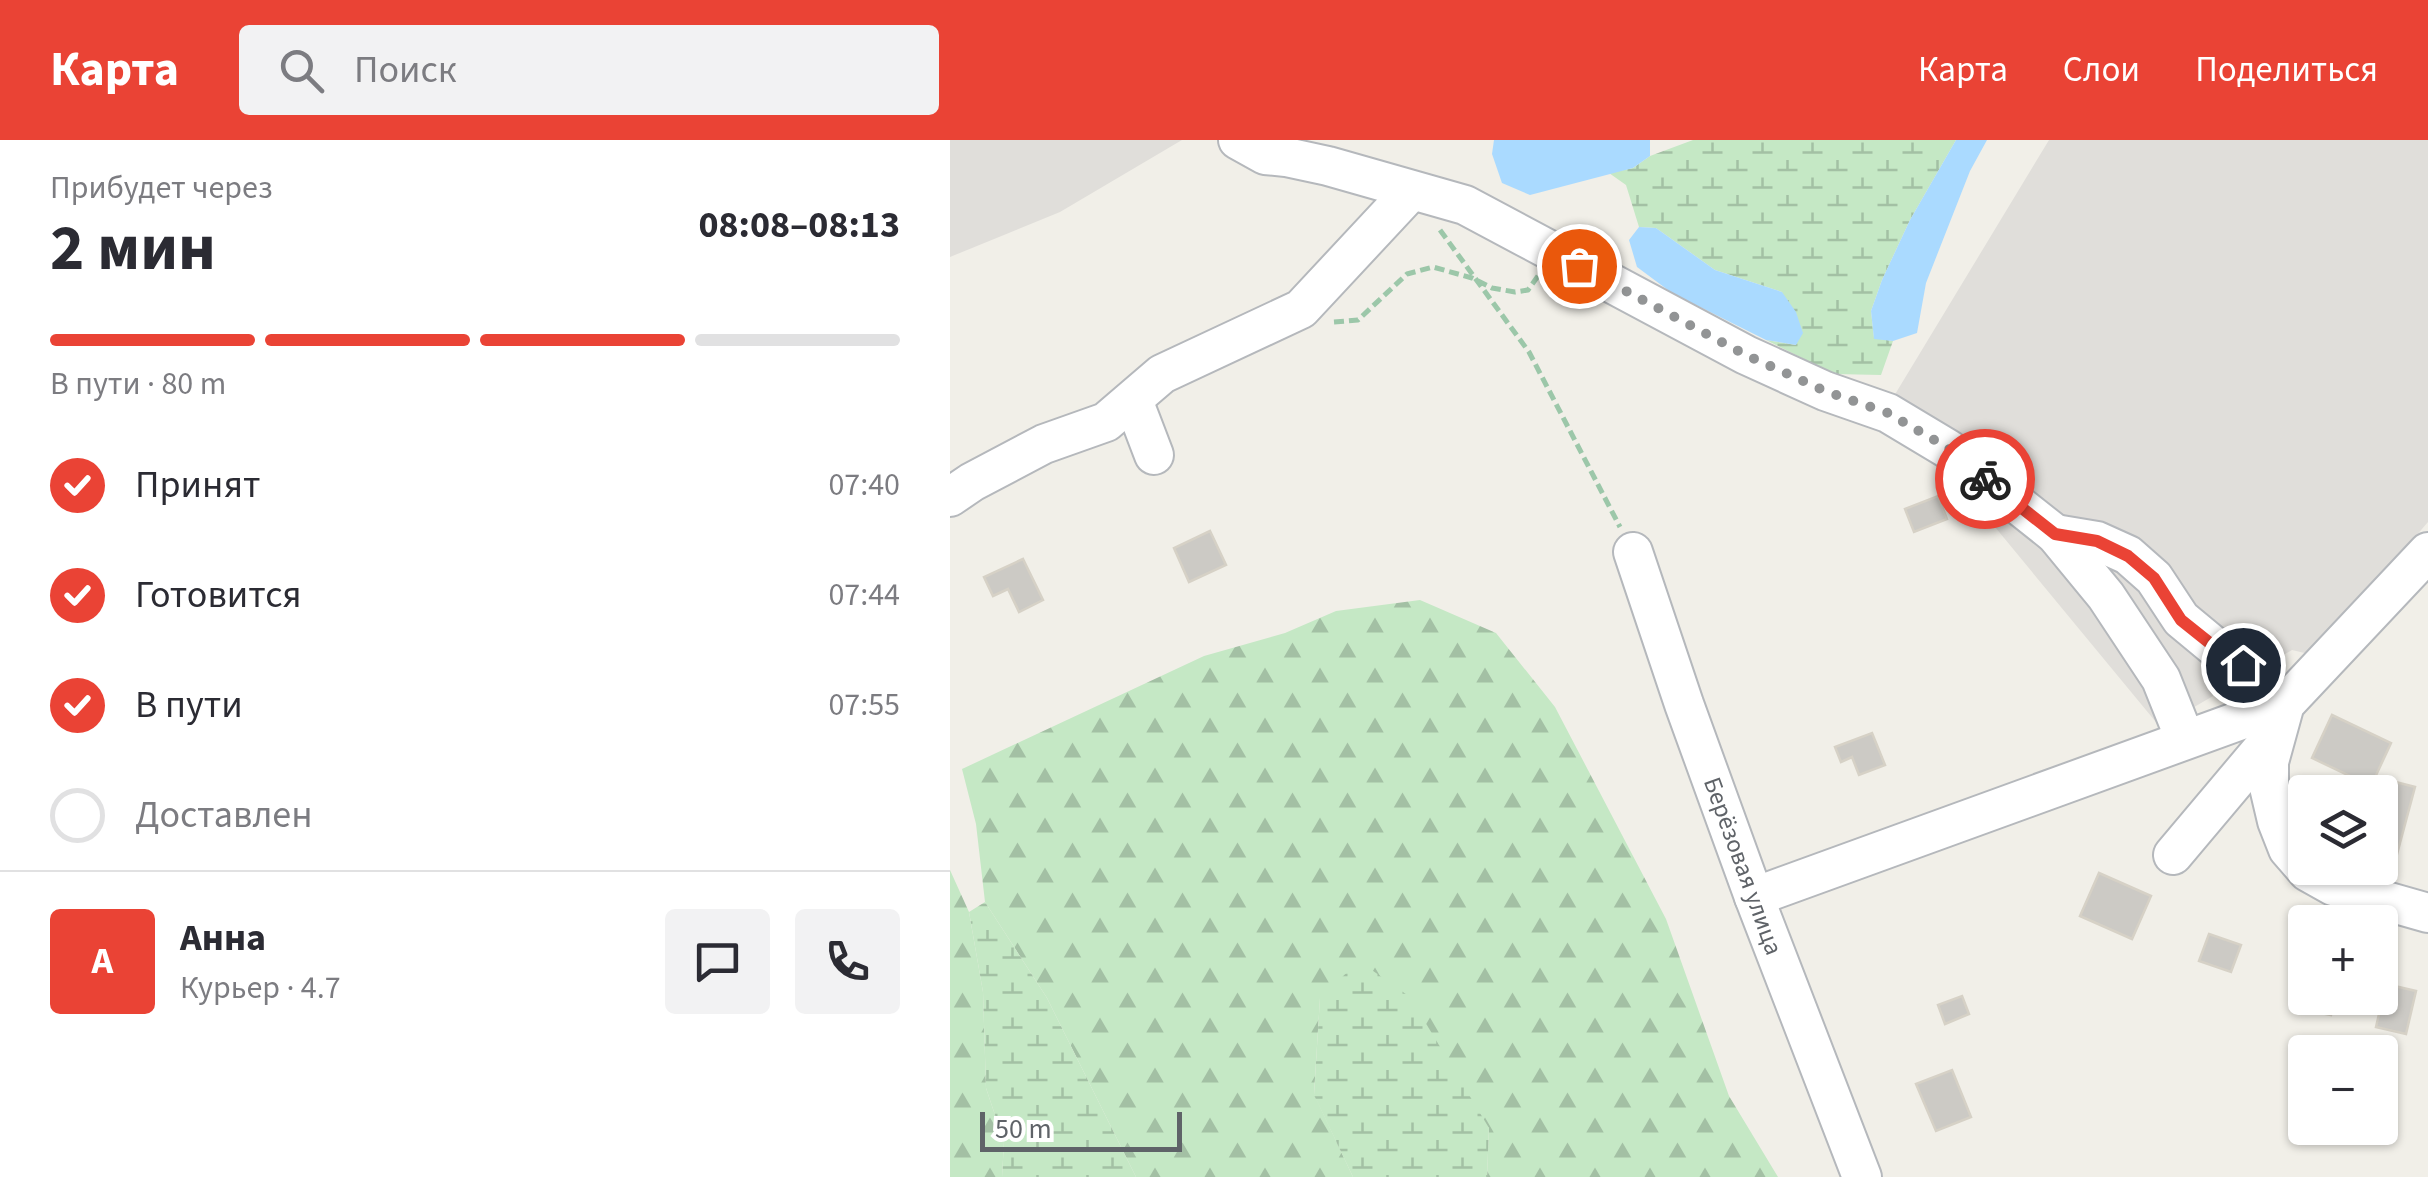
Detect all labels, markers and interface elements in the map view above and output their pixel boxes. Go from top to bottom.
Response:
search box [239,25,939,115]
text: Карта [50,36,179,104]
icon: search [274,43,329,98]
text: Поиск [354,43,457,97]
text: Карта [1918,45,2008,95]
text: Слои [2063,45,2140,95]
text: Поделиться [2195,45,2378,95]
text: Прибудет через [50,165,273,211]
text: 08:08–08:13 [698,198,900,252]
text: 2 мин [50,202,216,295]
pin [1537,224,1622,309]
icon: bag [1552,239,1607,294]
text: В пути · 80 m [50,361,226,407]
courier [1935,429,2035,529]
icon: bike [1958,452,2013,507]
icon: check [50,458,105,513]
text: Принят [135,458,260,512]
text: 07:40 [828,462,900,508]
icon: check [50,568,105,623]
text: Готовится [135,568,302,622]
text: 07:44 [828,572,900,618]
pin [2201,623,2286,708]
icon: home [2216,638,2271,693]
icon: check [50,678,105,733]
text: В пути [135,678,243,732]
text: 07:55 [828,682,900,728]
street label: Берёзовая улица [1694,772,1792,960]
map controls [2288,775,2398,1145]
button: layers [2288,775,2398,885]
text: Доставлен [135,788,313,842]
button: + [2288,905,2398,1015]
button: chat [665,909,770,1014]
button: phone [795,909,900,1014]
text: Анна [180,911,266,965]
text: А [92,934,113,988]
text: Курьер · 4.7 [180,965,341,1011]
button: − [2288,1035,2398,1145]
scale bar [980,1107,1182,1152]
text: 50 m [995,1109,1052,1149]

